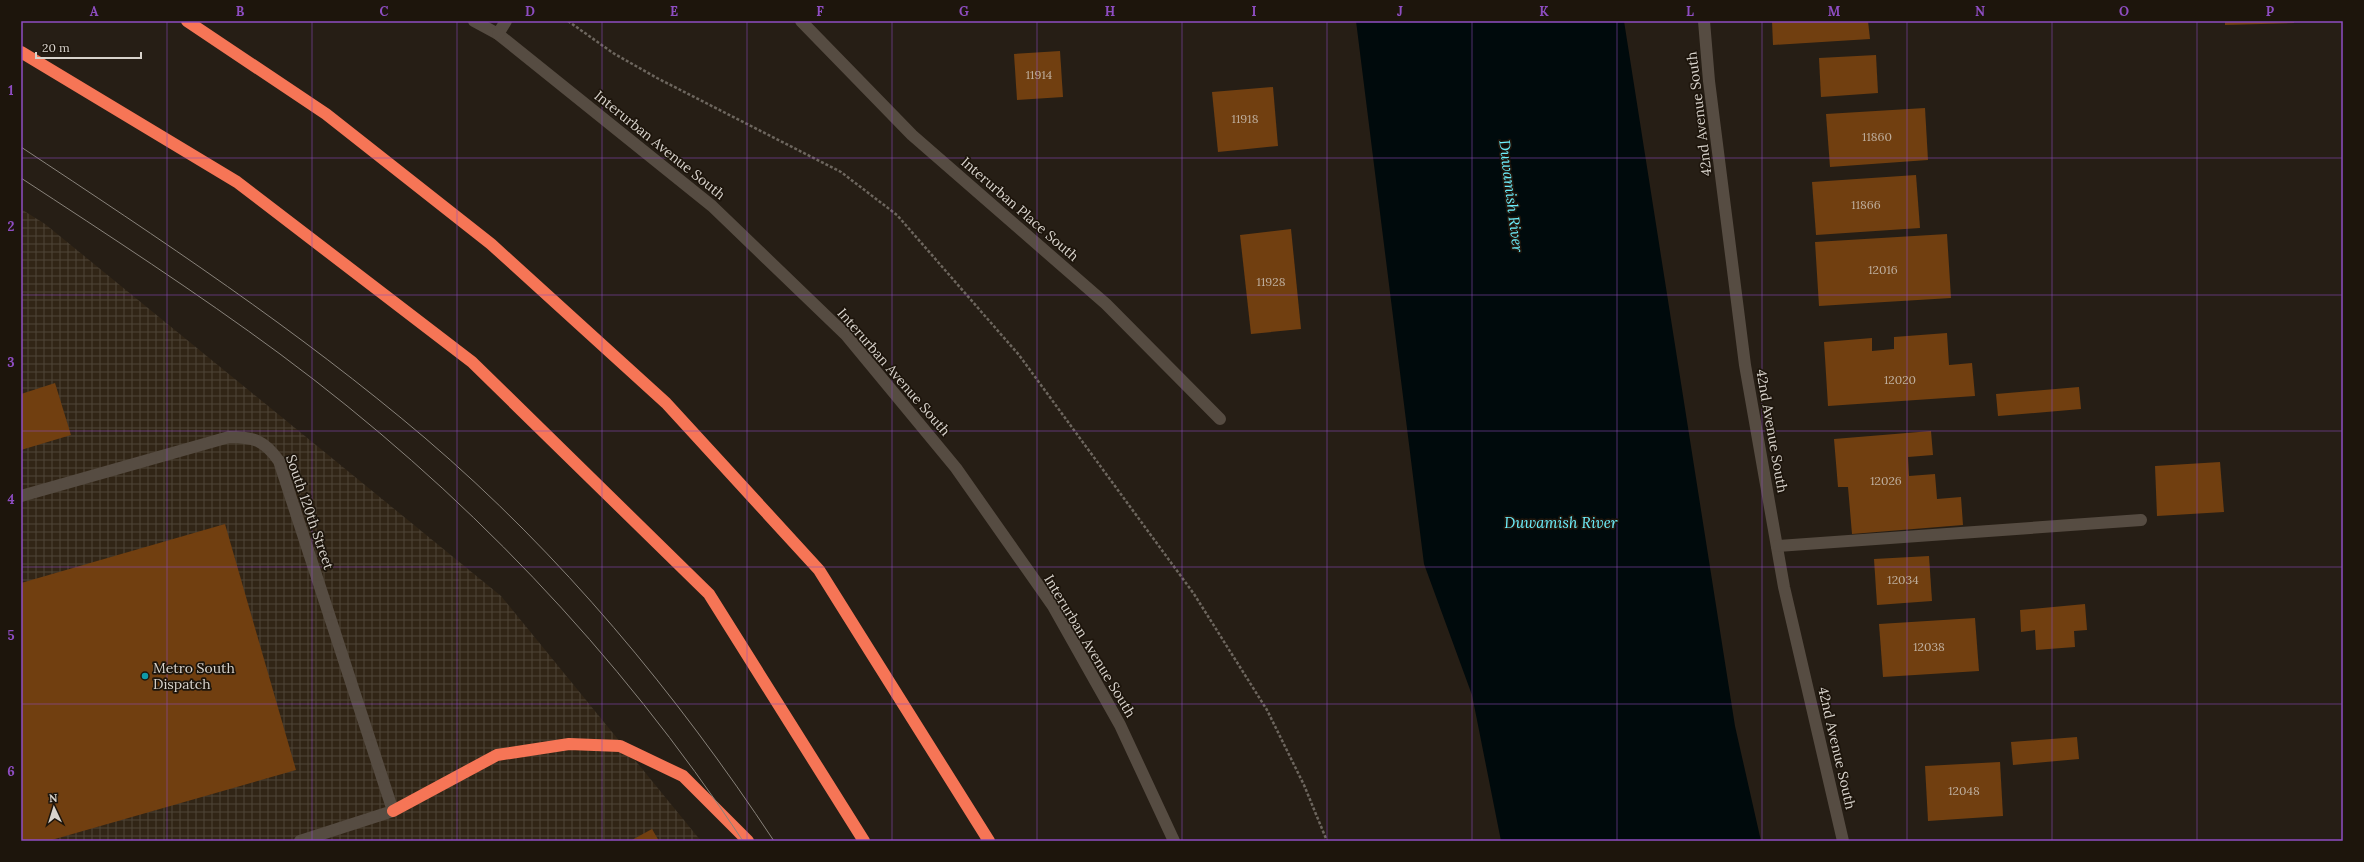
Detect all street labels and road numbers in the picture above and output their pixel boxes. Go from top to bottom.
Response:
street label: 42nd Avenue South [1682,51,1716,177]
street label: Interurban Avenue South [591,87,729,203]
street label: Interurban Place South [957,153,1083,265]
street label: Interurban Avenue South [834,304,954,440]
street label: 42nd Avenue South [1752,368,1792,494]
street label: South 120th Street [282,452,338,572]
street label: Interurban Avenue South [1040,571,1140,721]
street label: 42nd Avenue South [1814,685,1860,811]

